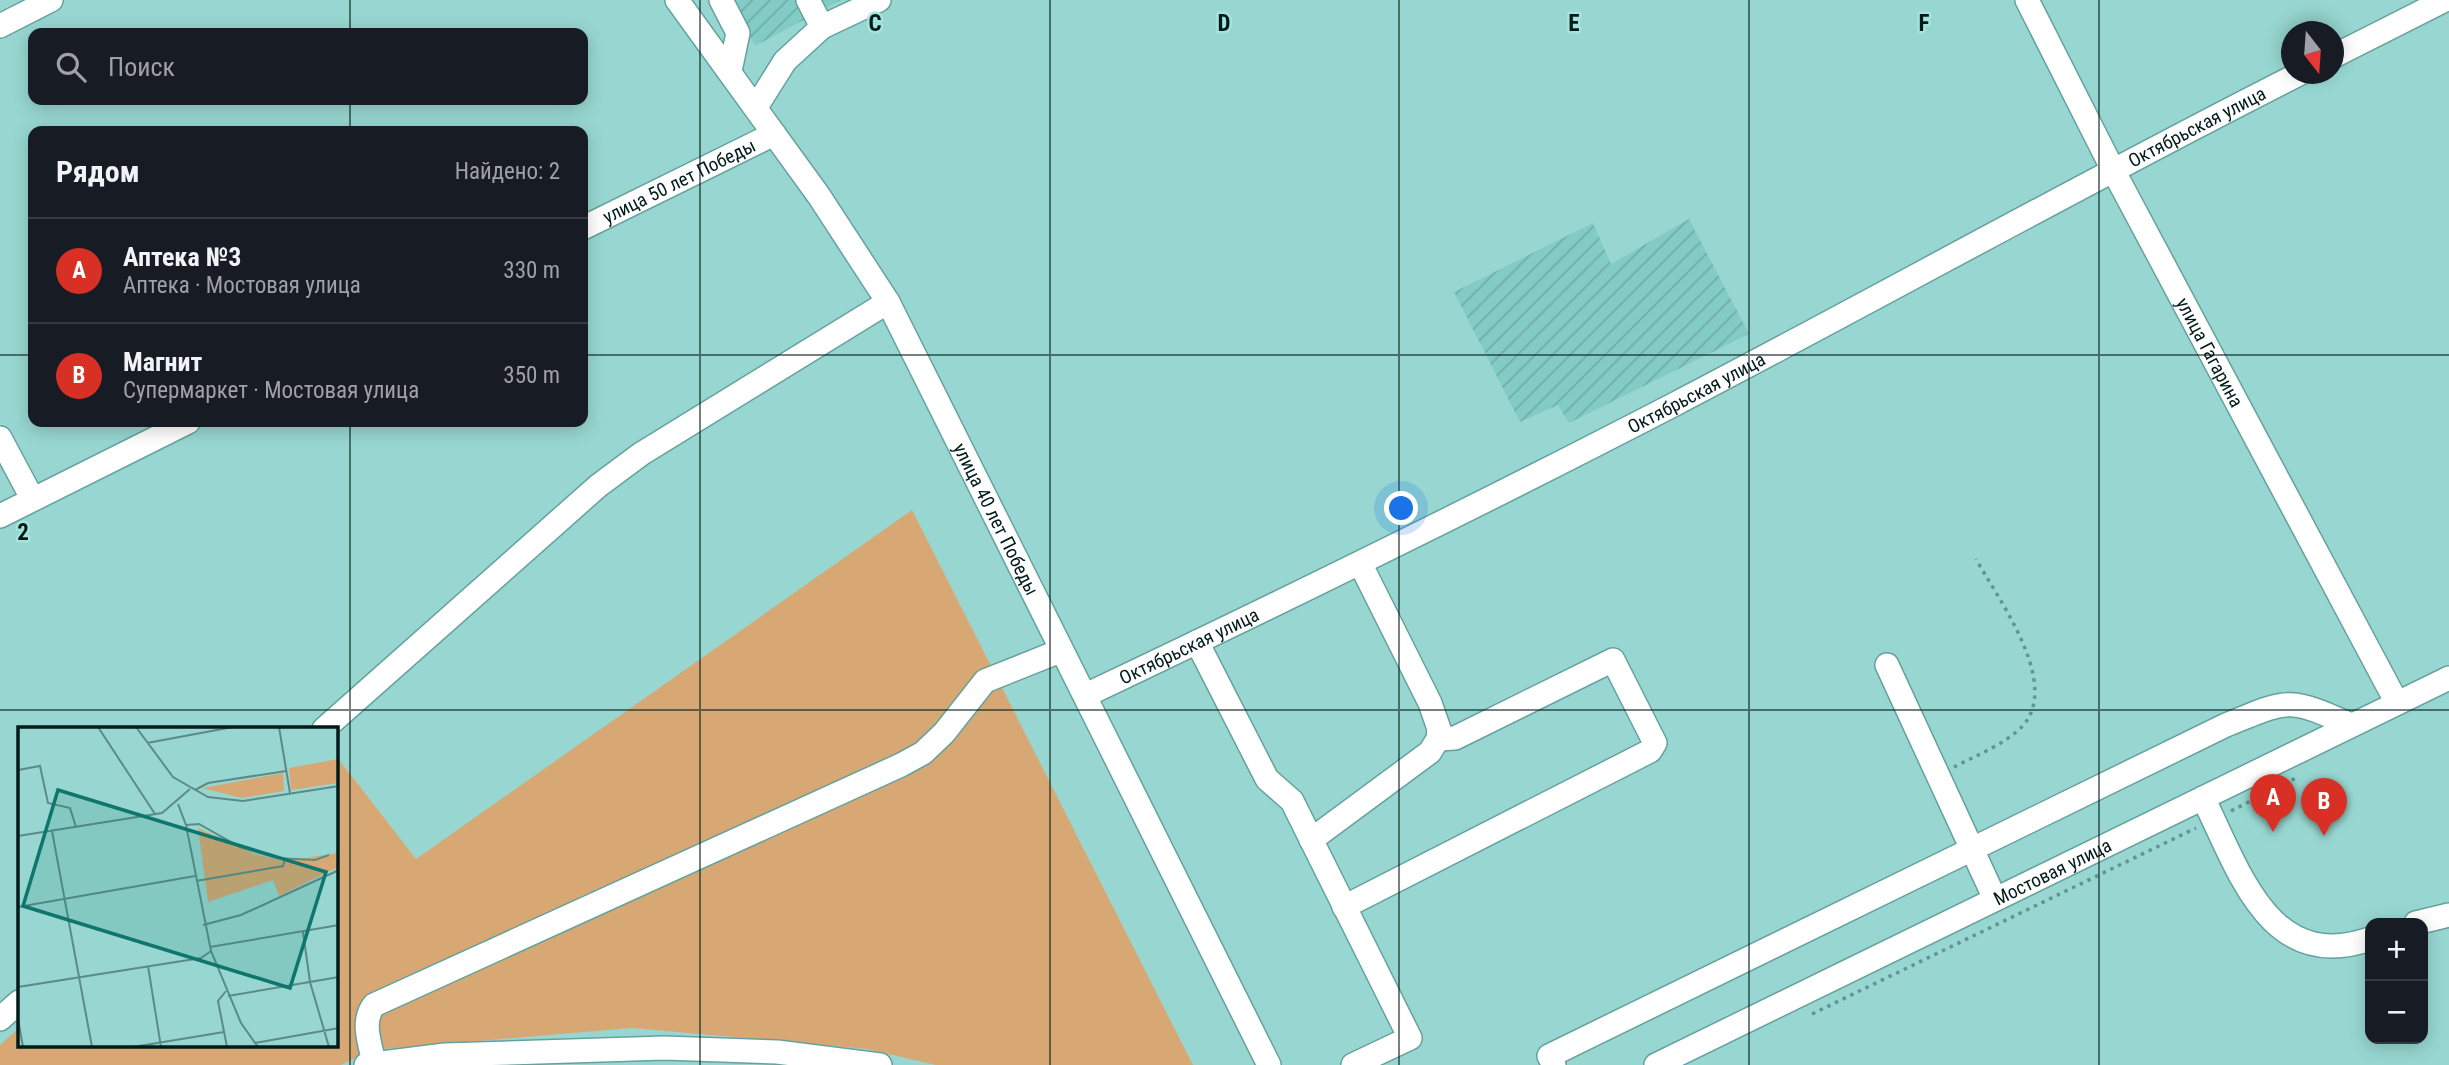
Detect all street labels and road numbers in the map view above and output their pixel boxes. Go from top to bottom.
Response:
street label: Октябрьская улица [2124,82,2270,172]
street label: улица 50 лет Победы [599,134,759,228]
street label: улица Гагарина [2171,294,2248,411]
street label: Октябрьская улица [1624,348,1769,439]
street label: улица 40 лет Победы [948,439,1044,599]
street label: Октябрьская улица [1116,603,1263,689]
street label: Мостовая улица [1990,834,2115,910]

